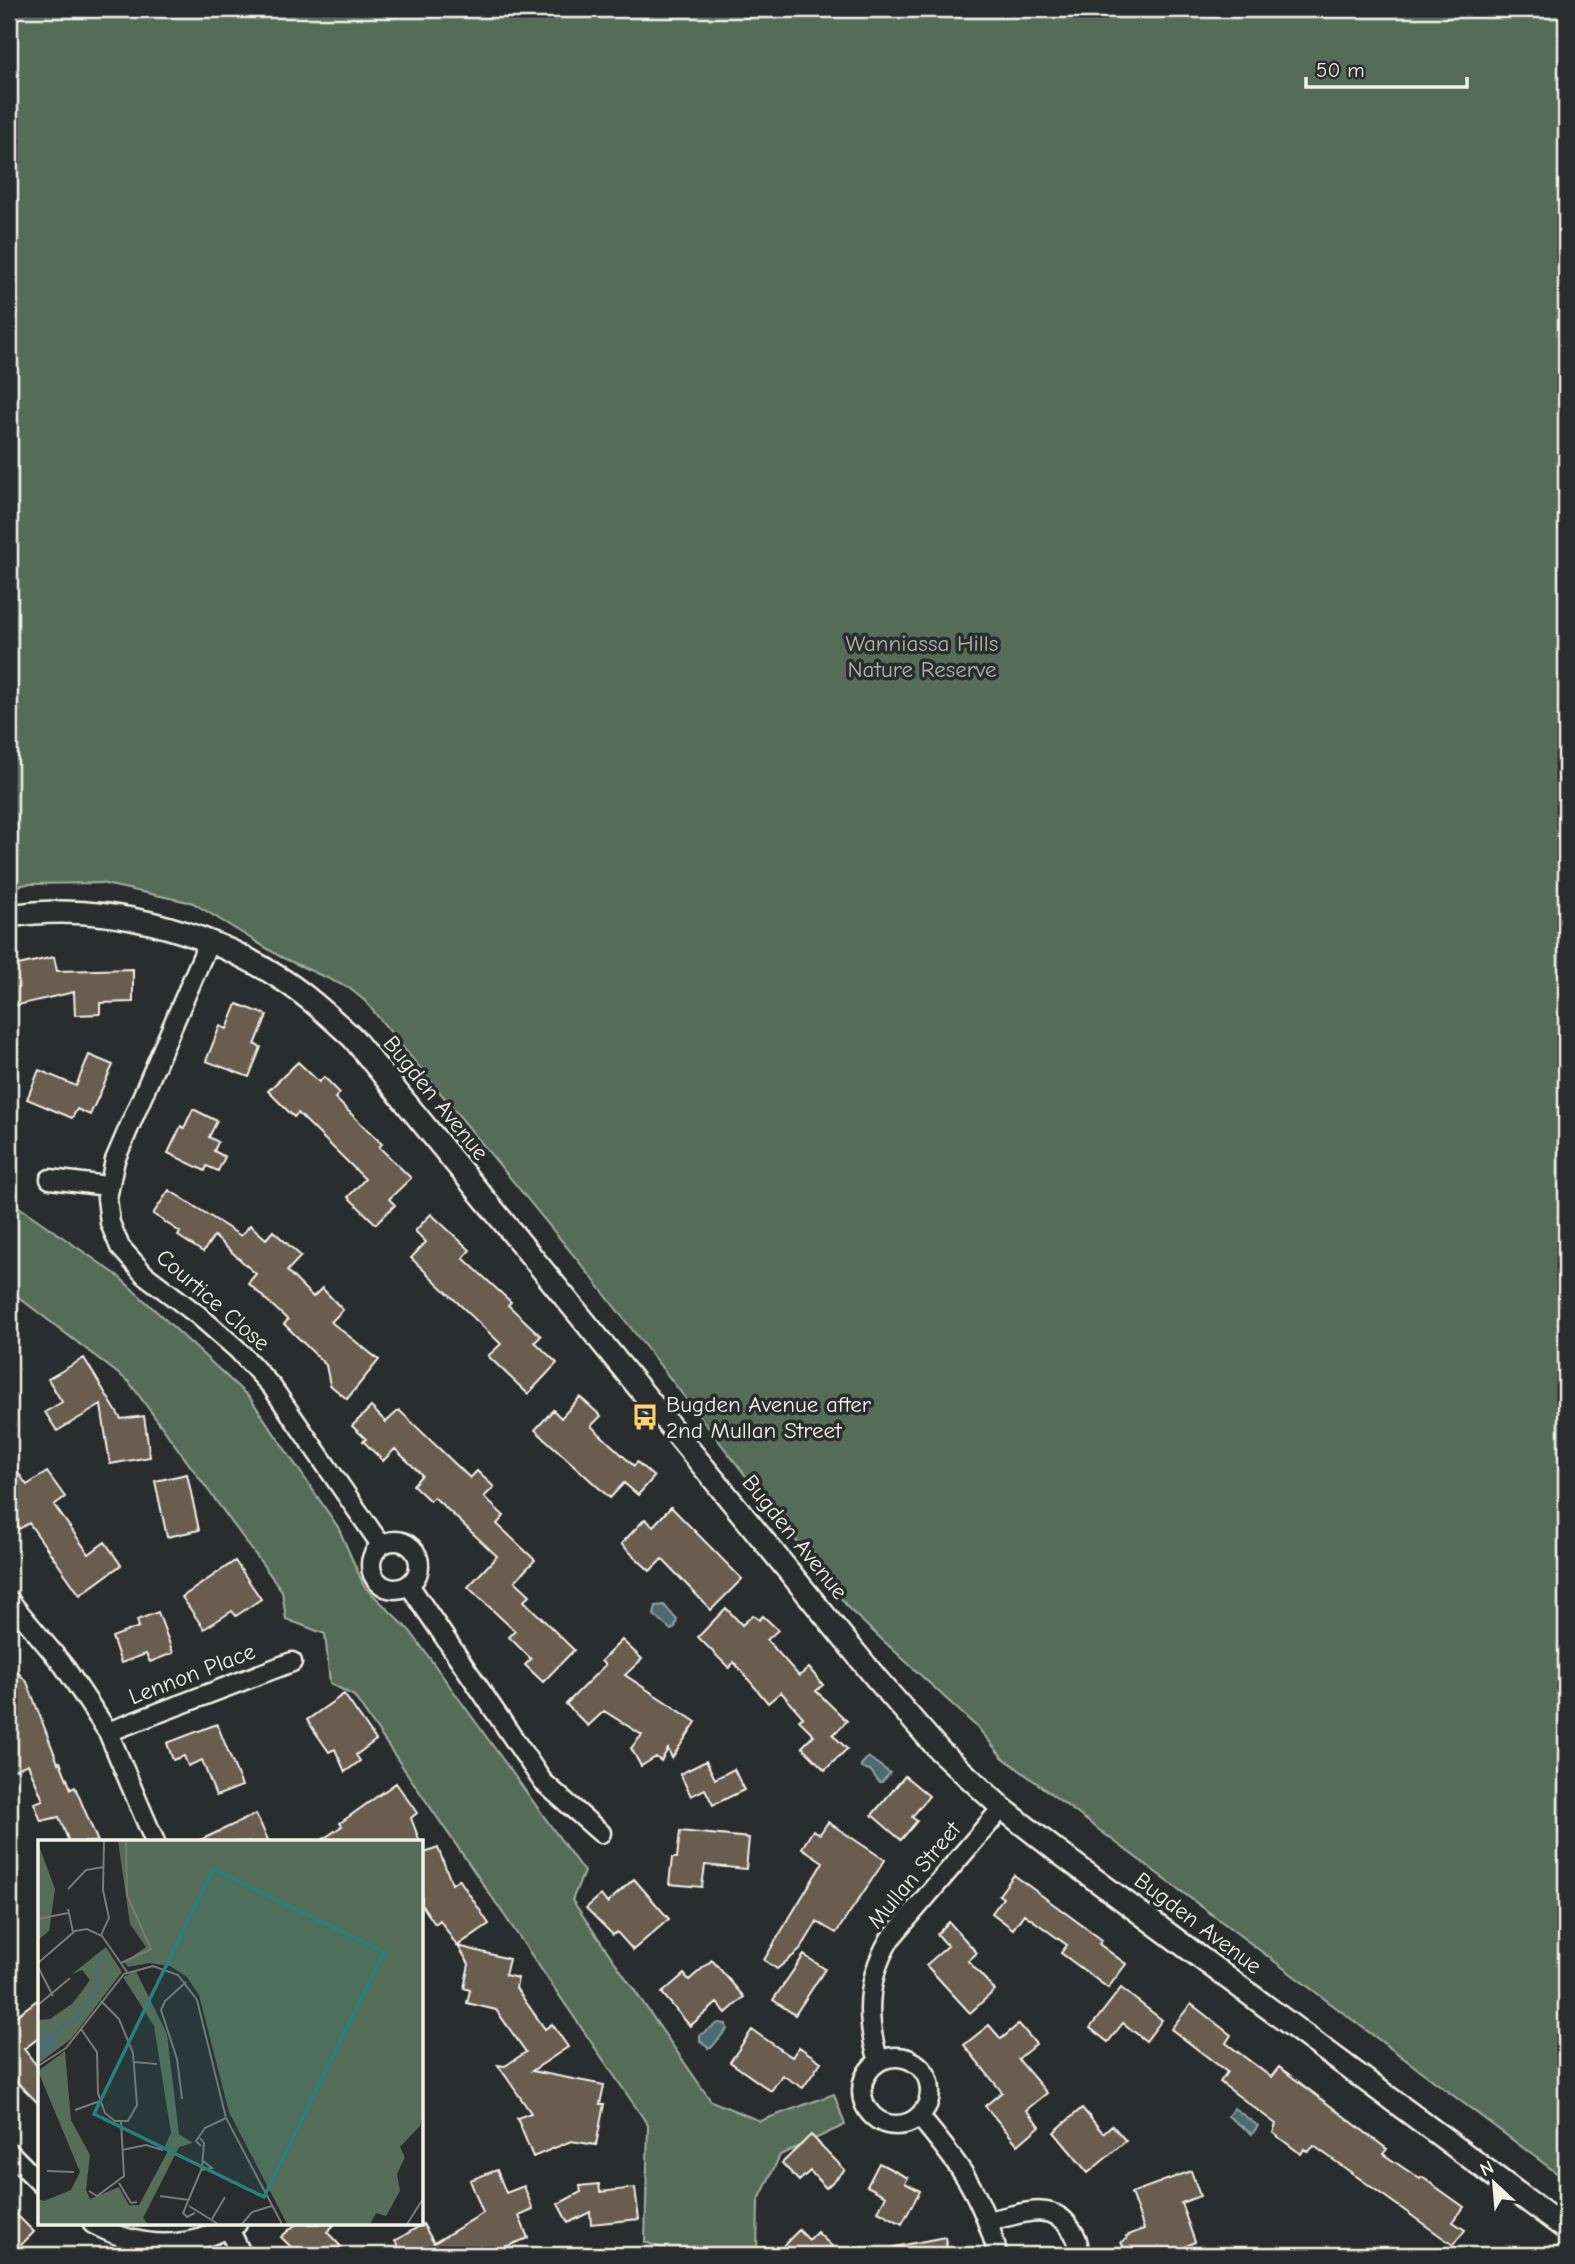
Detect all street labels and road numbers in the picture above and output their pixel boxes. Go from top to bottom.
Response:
street label: Bugden Avenue [378,1030,494,1166]
street label: Courtice Close [151,1243,275,1357]
street label: Bugden Avenue [737,1469,853,1605]
street label: Lennon Place [125,1638,259,1710]
street label: Mullan Street [862,1815,967,1934]
street label: Bugden Avenue [1129,1866,1267,1980]

